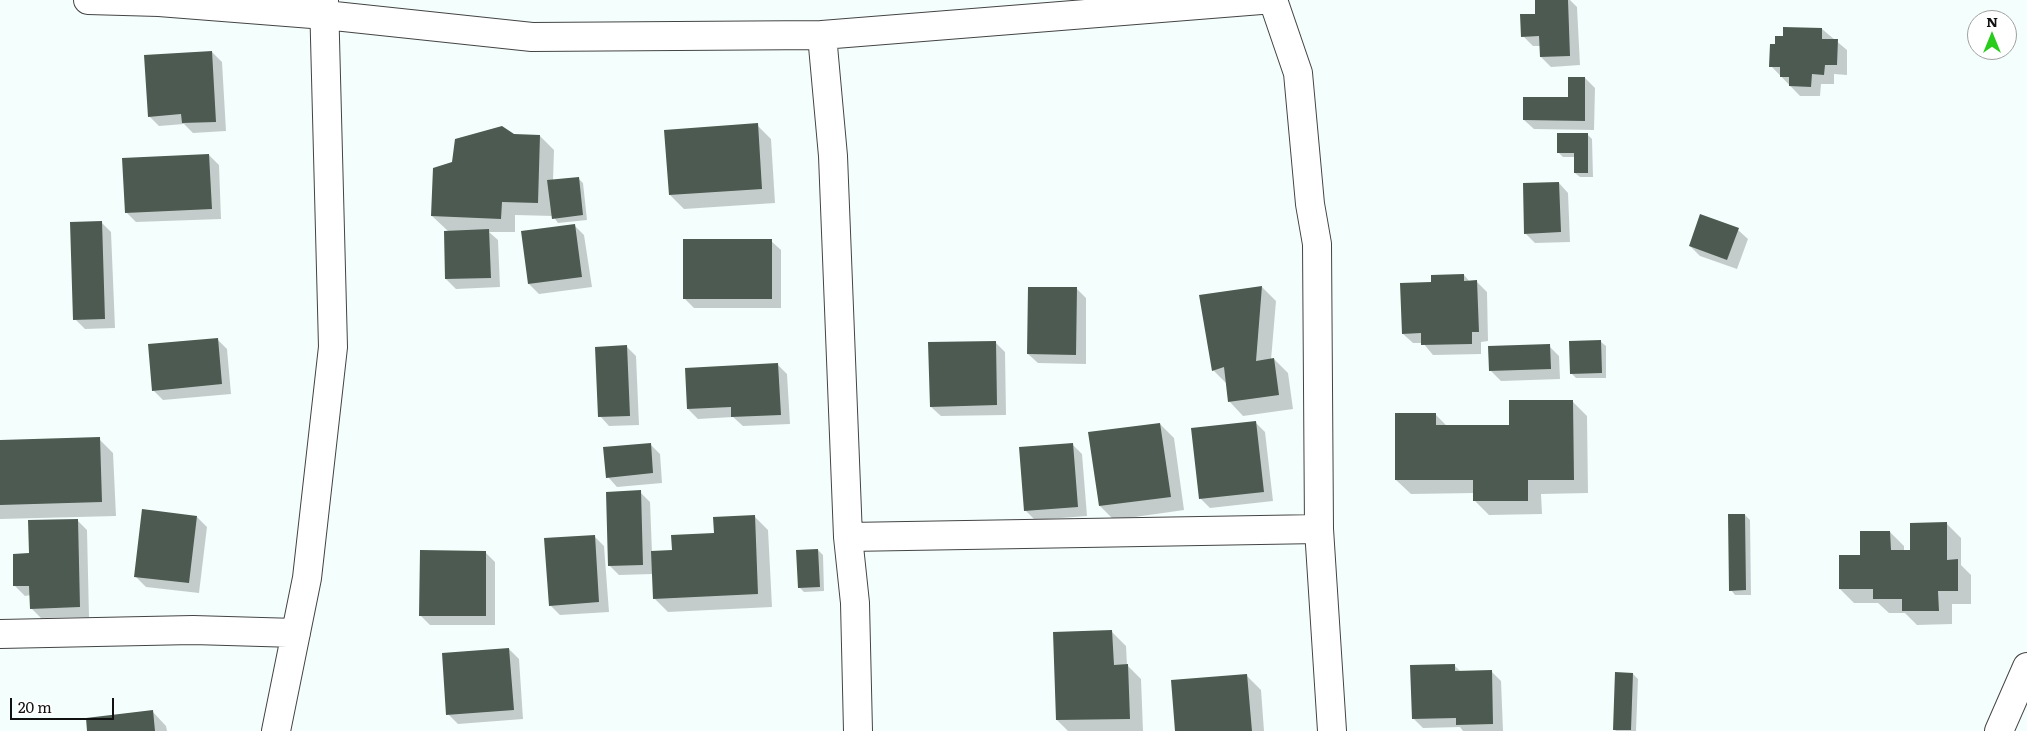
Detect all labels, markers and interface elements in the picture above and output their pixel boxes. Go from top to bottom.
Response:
north arrow [1967,10,2017,60]
text: N [1986,11,1998,31]
scale bar [12,688,116,720]
text: 20 m [18,695,52,718]

